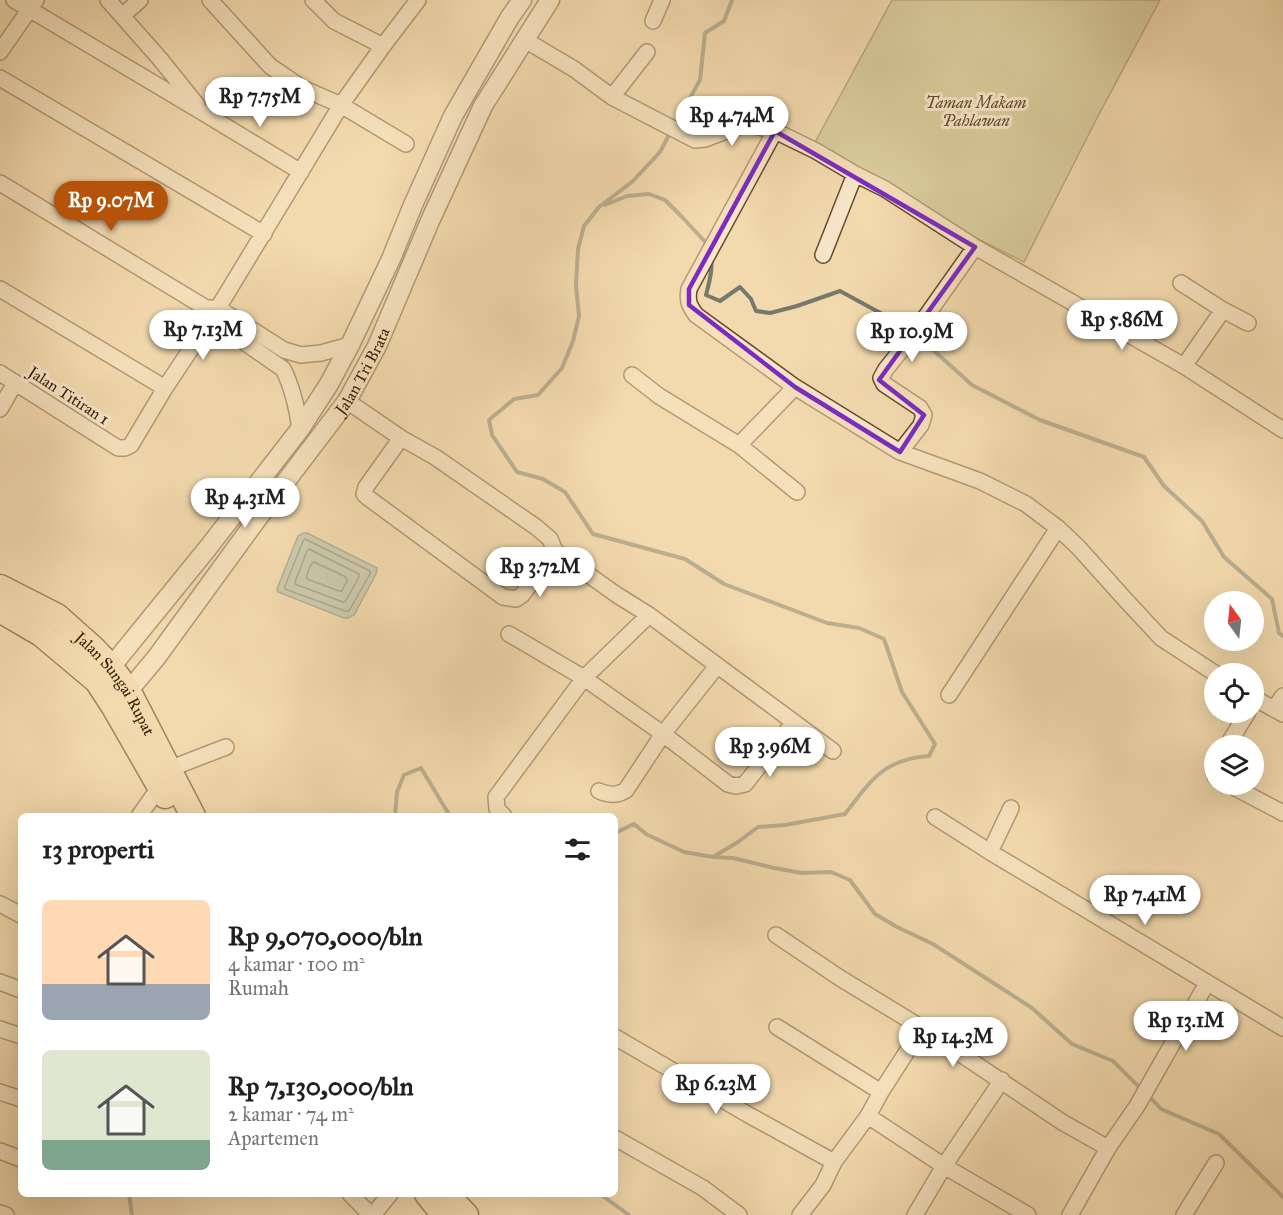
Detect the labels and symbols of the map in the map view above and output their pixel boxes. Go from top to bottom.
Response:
pin: Rp 7.75M [198,77,322,128]
park label: Taman Makam Pahlawan [926,93,1027,130]
pin: Rp 4.74M [670,96,794,147]
pin: Rp 9.07M [49,181,173,232]
pin: Rp 5.86M [1060,300,1184,351]
pin: Rp 7.13M [141,310,265,361]
pin: Rp 10.9M [850,312,974,363]
street label: Jalan Tri Brata [330,325,394,421]
street label: Jalan Titiran 1 [23,361,113,429]
pin: Rp 4.31M [183,478,307,529]
pin: Rp 3.72M [478,547,602,598]
north arrow [1204,591,1264,651]
street label: Jalan Sungai Rupat [69,626,159,739]
pin: Rp 3.96M [708,727,832,778]
pin: Rp 7.41M [1083,875,1207,926]
pin: Rp 13.1M [1124,1001,1248,1052]
pin: Rp 14.3M [891,1017,1015,1068]
pin: Rp 6.23M [654,1064,778,1115]

